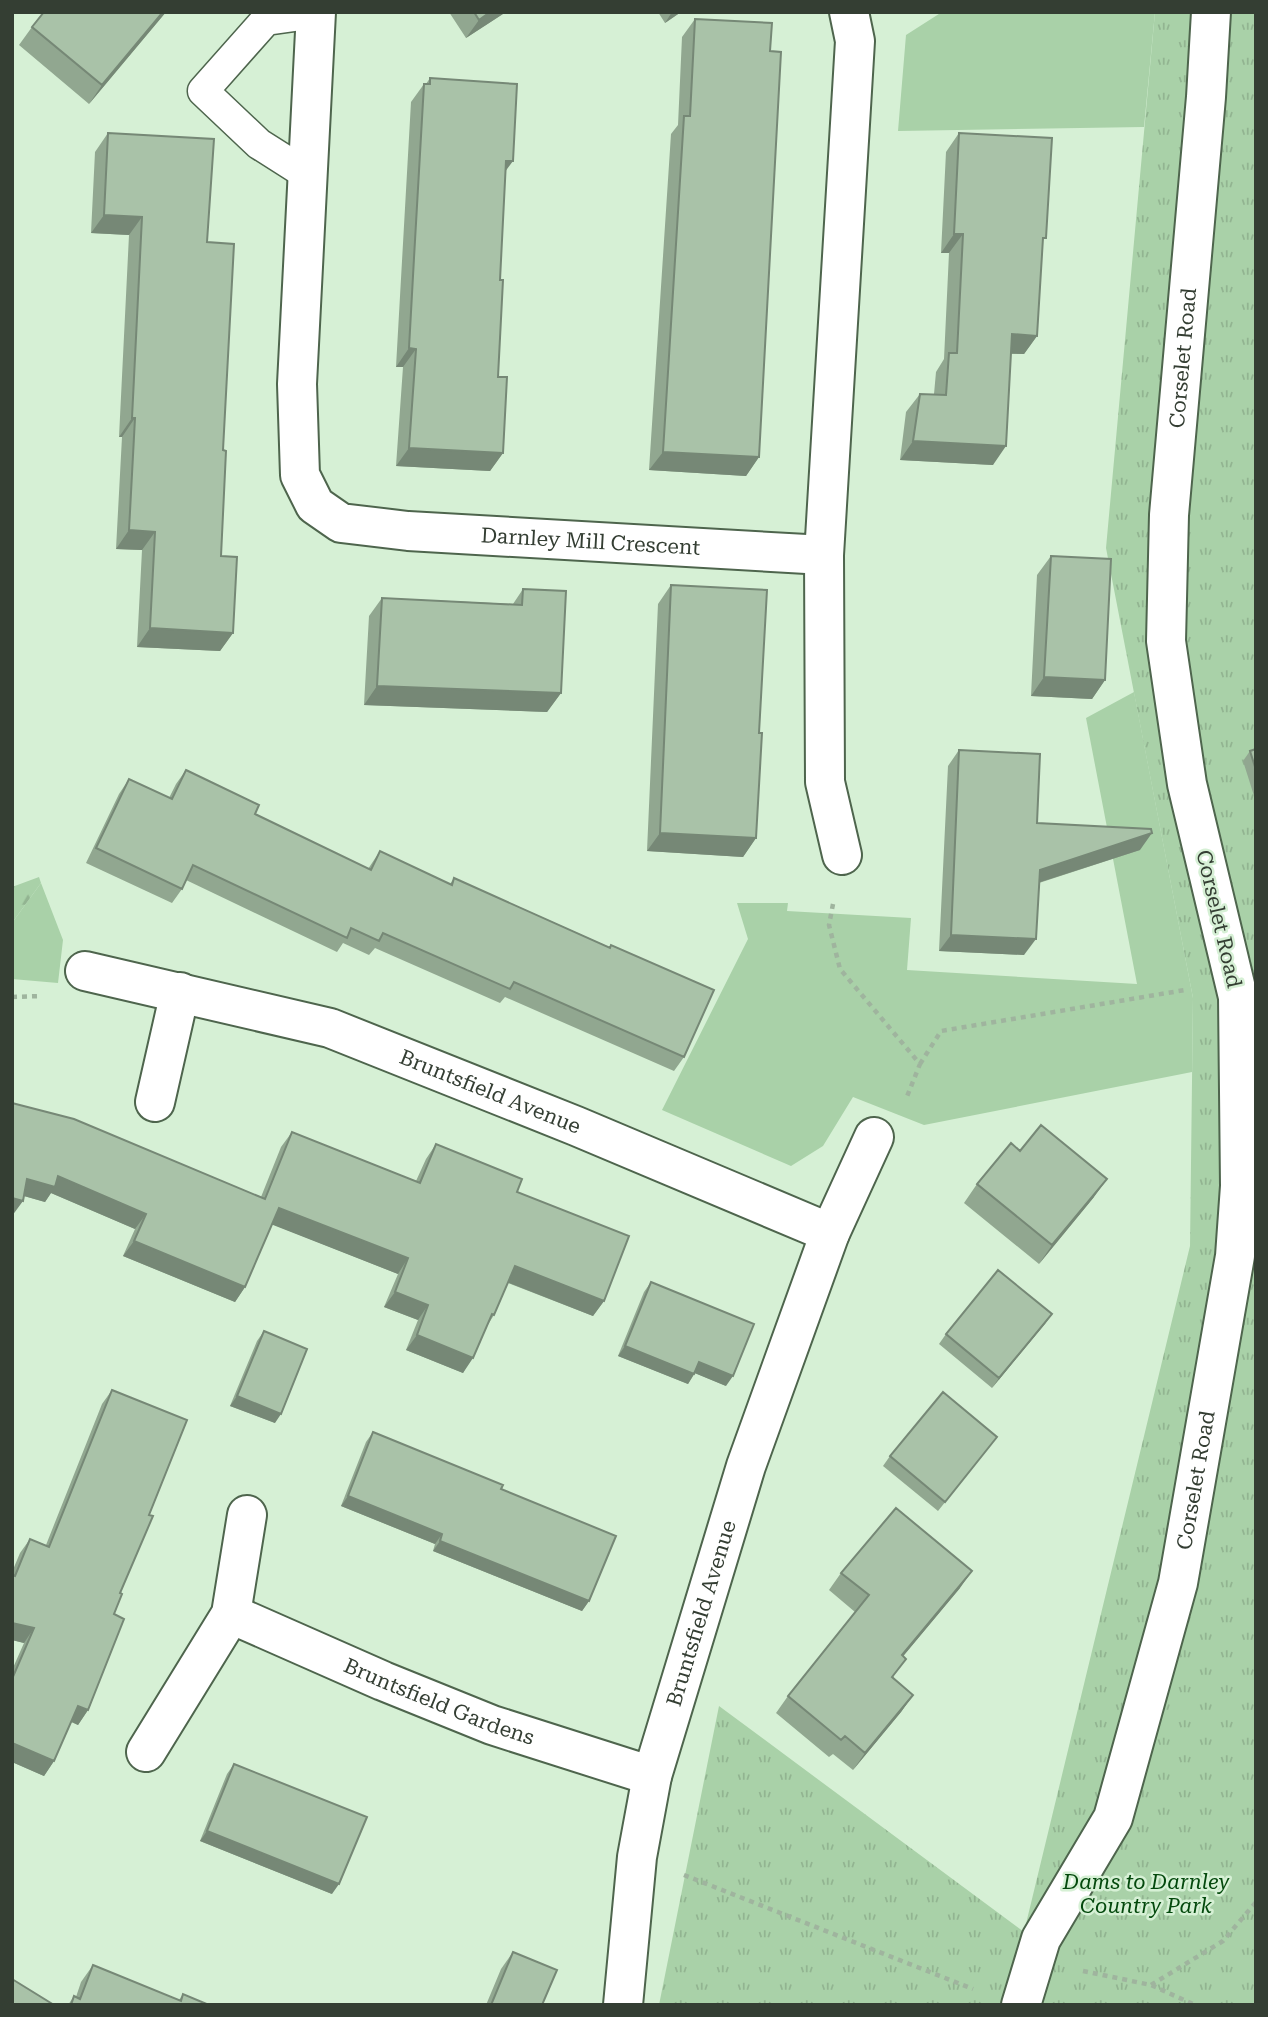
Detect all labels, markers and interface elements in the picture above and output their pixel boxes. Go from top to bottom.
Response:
street label: Corselet Road [1165,286,1201,429]
street label: Darnley Mill Crescent [480,523,701,560]
street label: Corselet Road [1191,848,1247,991]
street label: Bruntsfield Avenue [396,1045,584,1139]
street label: Corselet Road [1172,1408,1220,1552]
street label: Bruntsfield Avenue [662,1517,741,1709]
street label: Bruntsfield Gardens [340,1653,537,1750]
park label: Dams to Darnley Country Park [1062,1870,1230,1918]

